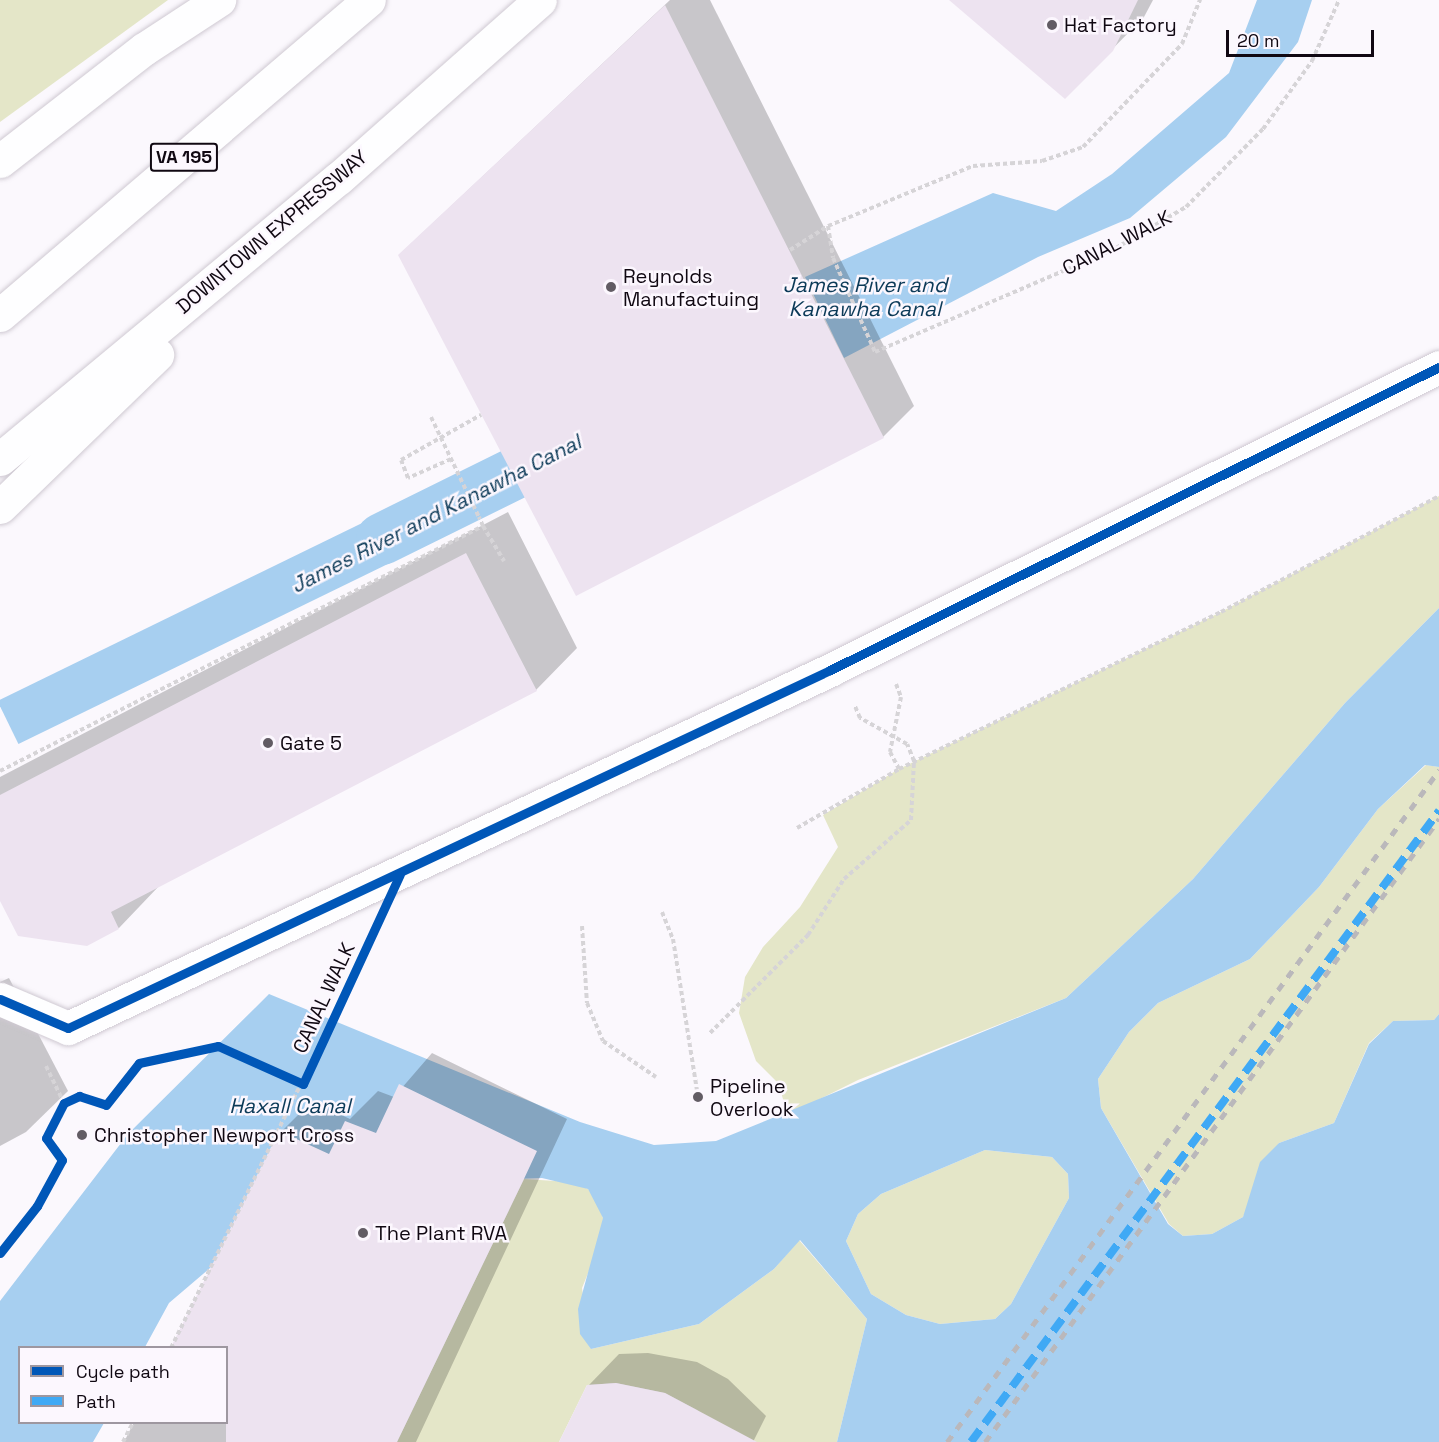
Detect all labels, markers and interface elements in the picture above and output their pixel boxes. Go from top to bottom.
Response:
place label: Hat Factory [1064,13,1177,37]
marker: Hat Factory [1045,18,1059,32]
scale bar [1229,18,1378,56]
text: 20 m [1237,29,1280,52]
road number: VA 195 [150,142,219,172]
street label: DOWNTOWN EXPRESSWAY [171,145,373,319]
street label: CANAL WALK [1058,205,1176,281]
place label: Reynolds Manufactuing [623,264,759,311]
water label: James River and Kanawha Canal [783,272,947,322]
marker: Reynolds Manufactuing [604,280,618,294]
water label: James River and Kanawha Canal [287,430,585,598]
place label: Gate 5 [280,731,342,755]
marker: Gate 5 [261,736,275,750]
street label: CANAL WALK [288,939,360,1057]
place label: Pipeline Overlook [710,1074,794,1121]
marker: Pipeline Overlook [691,1090,705,1104]
water label: Haxall Canal [229,1093,351,1119]
place label: Christopher Newport Cross [94,1123,354,1147]
marker: Christopher Newport Cross [75,1128,89,1142]
place label: The Plant RVA [375,1221,507,1245]
marker: The Plant RVA [356,1226,370,1240]
legend [18,1346,228,1424]
text: Cycle path [76,1360,170,1383]
text: Path [76,1390,116,1413]

